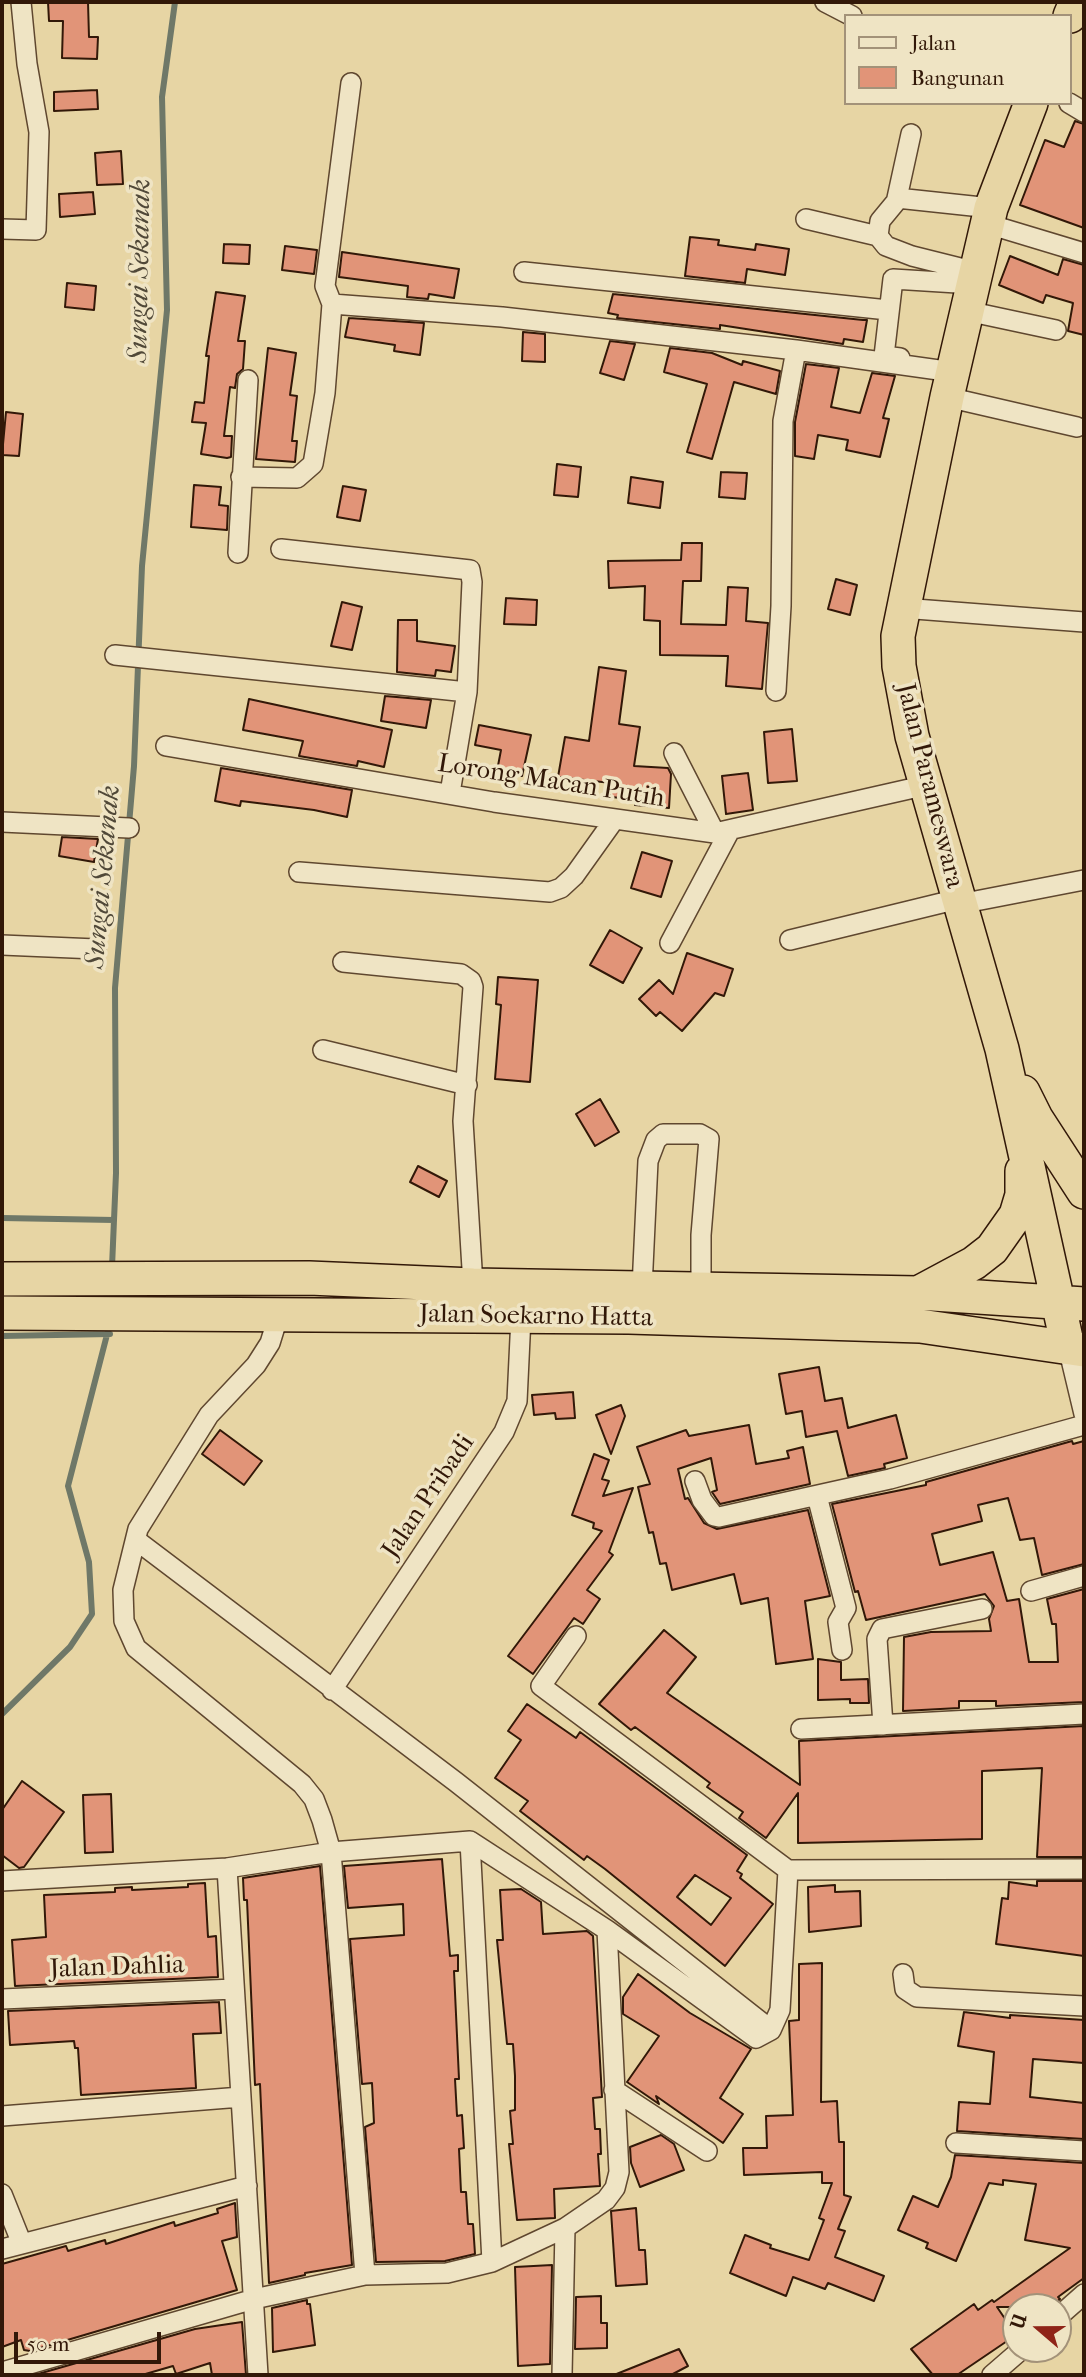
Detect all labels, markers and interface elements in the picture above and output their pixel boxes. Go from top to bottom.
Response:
legend [844,14,1072,105]
text: Jalan [911,31,956,55]
text: Bangunan [911,66,1004,90]
water label: Sungai Sekanak [123,179,159,363]
street label: Jalan Parameswara [888,680,970,892]
street label: Lorong Macan Putih [435,749,667,815]
water label: Sungai Sekanak [79,784,129,970]
street label: Jalan Soekarno Hatta [419,1299,653,1335]
street label: Jalan Pribadi [376,1429,482,1565]
street label: Jalan Dahlia [49,1950,185,1986]
north arrow [1002,2293,1072,2363]
text: U [1006,2311,1032,2332]
scale bar [18,2318,164,2362]
text: 50 m [27,2332,70,2356]

